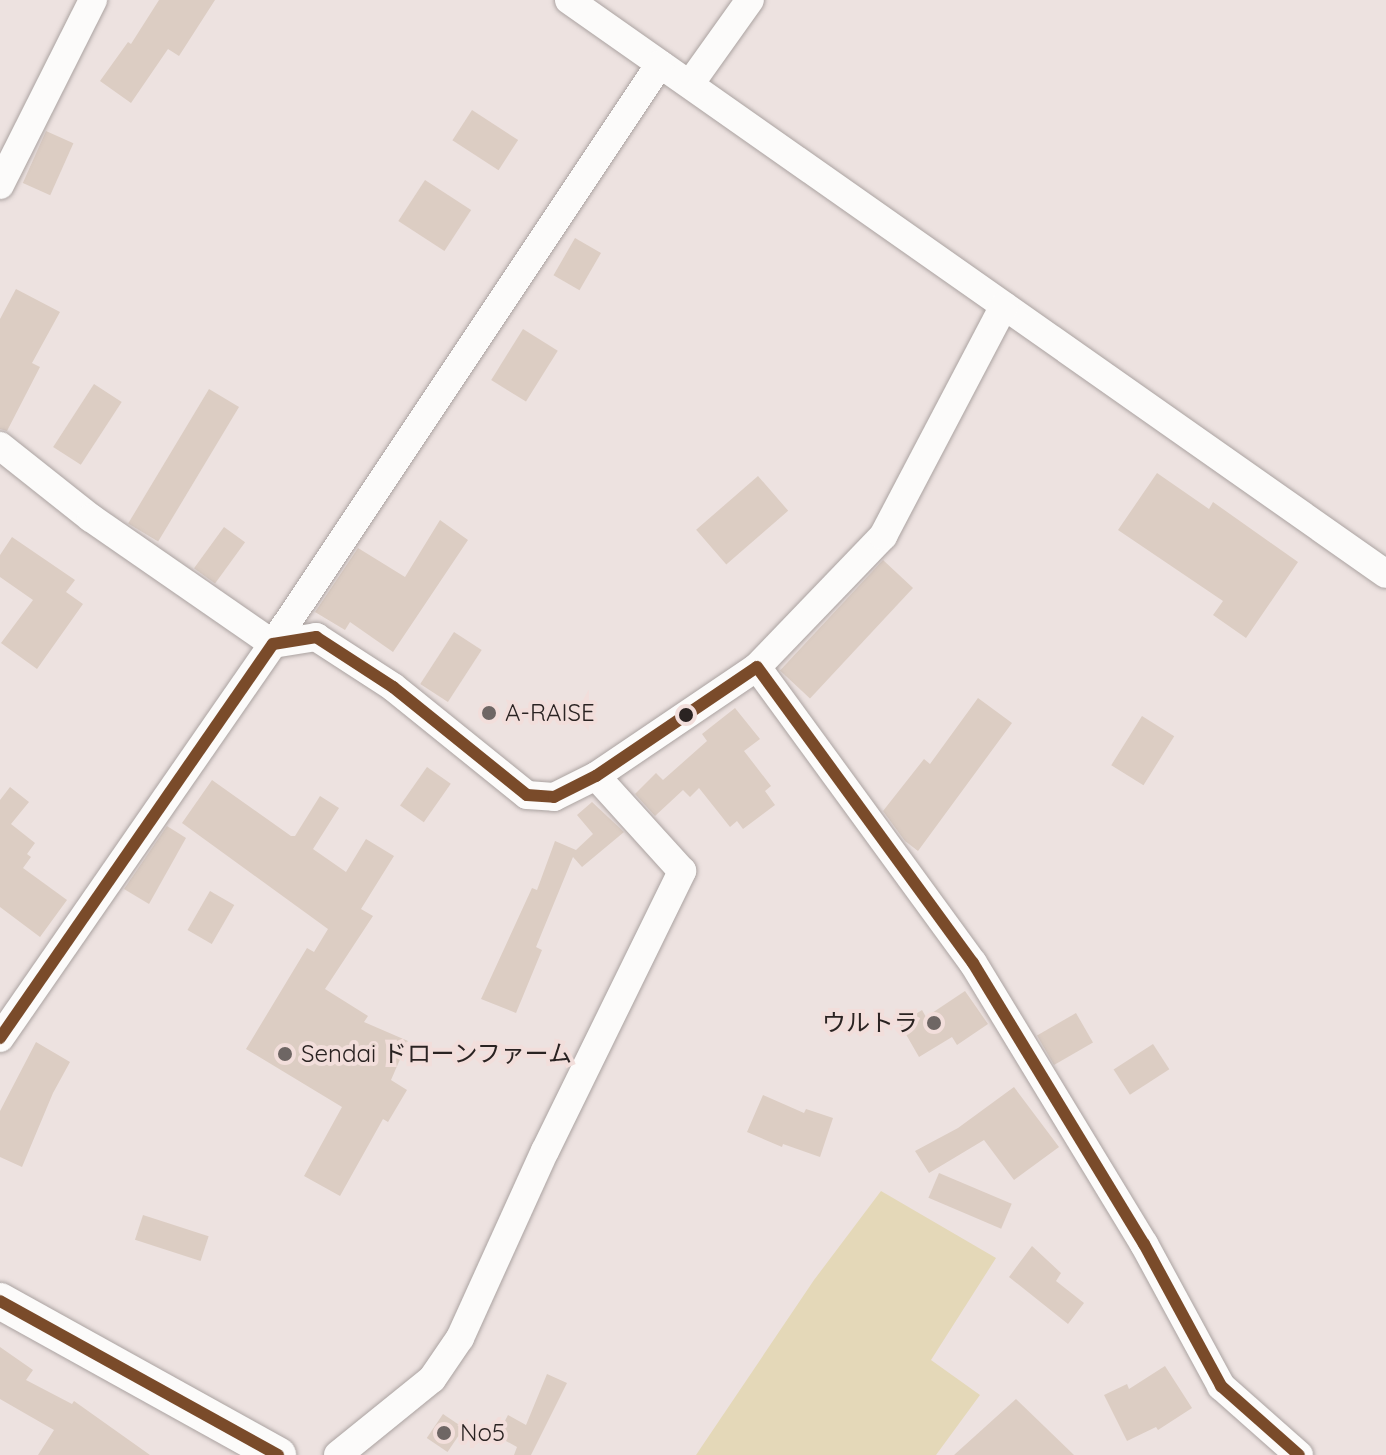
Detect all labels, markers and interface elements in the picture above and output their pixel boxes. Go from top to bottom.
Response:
place label: A-RAISE [505,699,595,727]
marker: A-RAISE [480,704,498,722]
unlabelled marker [678,707,694,723]
place label: ウルトラ [822,1009,918,1037]
marker: ウルトラ [925,1014,943,1032]
place label: Sendai ドローンファーム [301,1040,575,1068]
marker: Sendai ドローンファーム [276,1045,294,1063]
place label: No5 [460,1419,505,1447]
marker: No5 [435,1424,453,1442]

